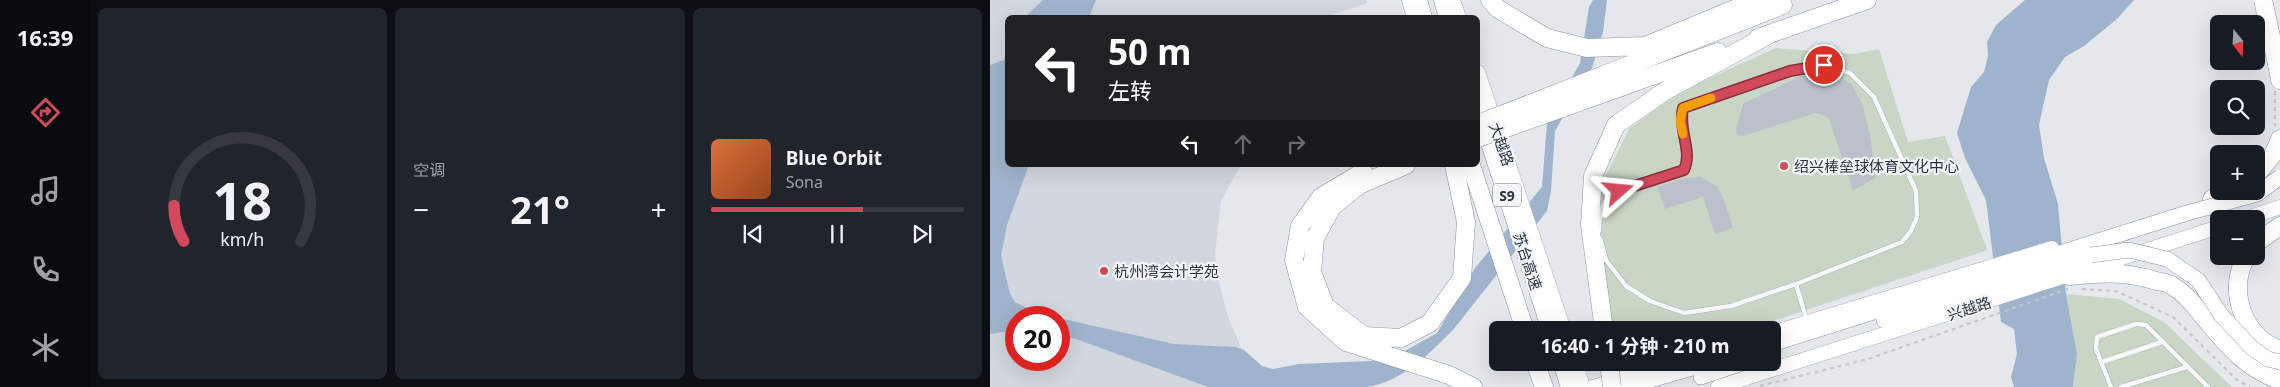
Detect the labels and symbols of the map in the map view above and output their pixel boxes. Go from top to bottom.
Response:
north arrow [2210,15,2265,70]
pin [1803,44,1845,86]
street label: 大越路 [1485,119,1519,169]
place label: 绍兴棒垒球体育文化中心 [1794,156,1959,176]
marker: 绍兴棒垒球体育文化中心 [1778,160,1790,172]
position arrow [1592,164,1644,216]
road number: S9 [1493,184,1521,206]
street label: 苏台高速 [1509,229,1547,293]
place label: 杭州湾会计学苑 [1114,261,1219,281]
marker: 杭州湾会计学苑 [1098,265,1110,277]
street label: 兴越路 [1945,292,1993,324]
speed limit sign: 20 [1005,306,1070,371]

